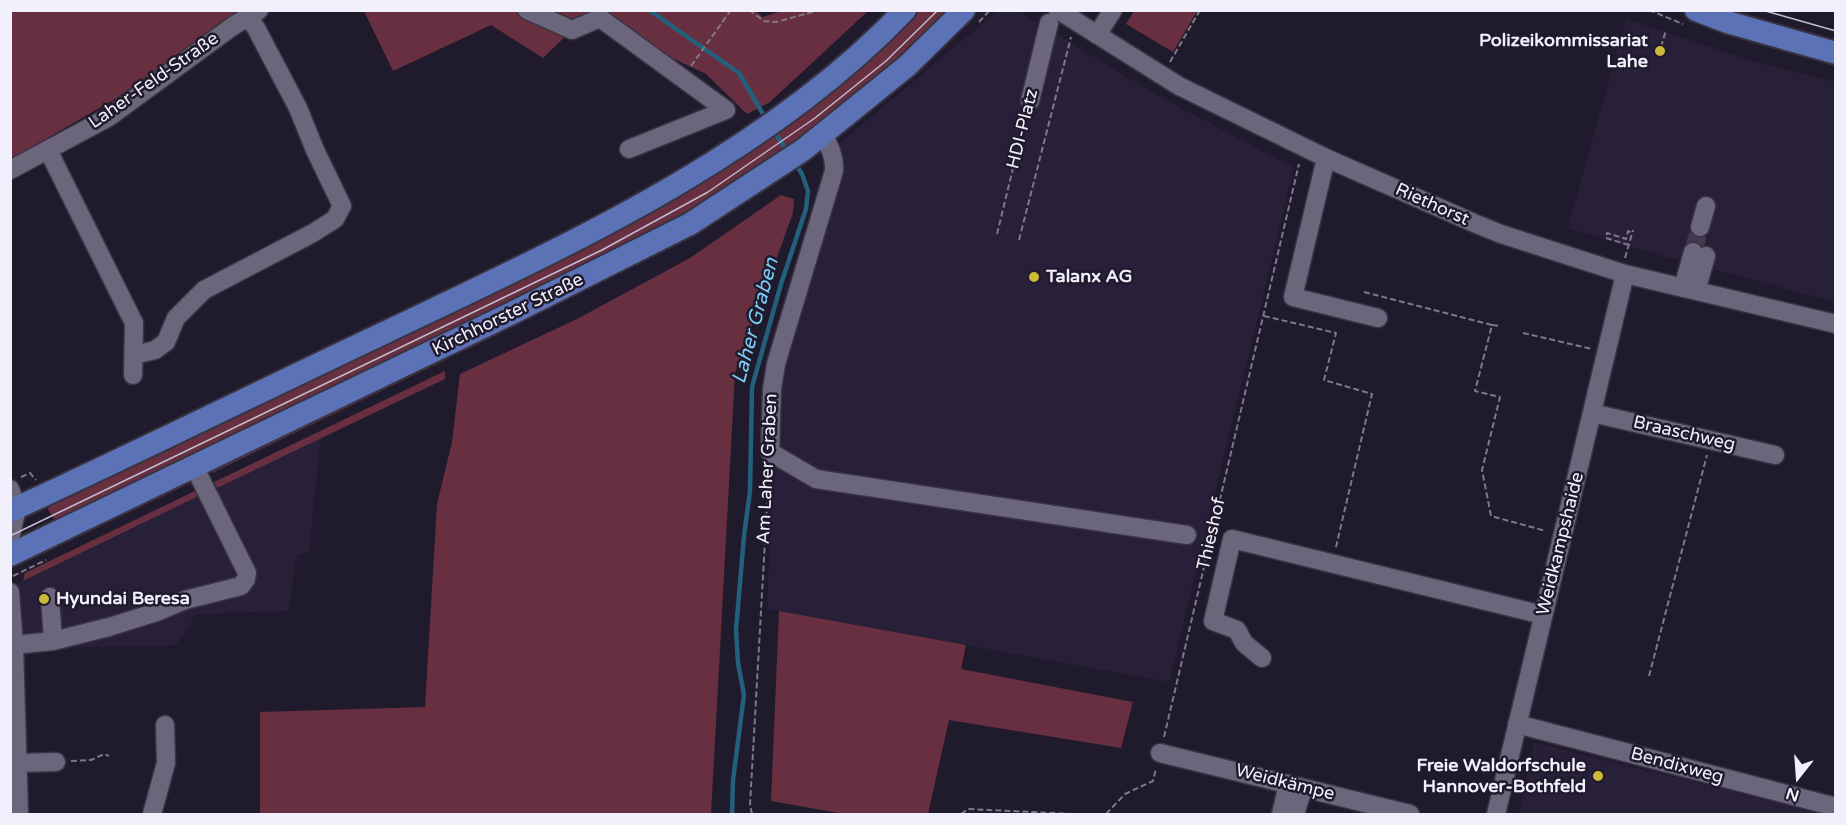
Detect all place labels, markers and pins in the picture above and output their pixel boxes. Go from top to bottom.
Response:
place label: Polizeikommissariat Lahe [1479,30,1648,72]
marker: Polizeikommissariat Lahe [1653,44,1667,58]
place label: Talanx AG [1046,266,1132,288]
marker: Talanx AG [1027,270,1041,284]
place label: Hyundai Beresa [56,588,190,610]
marker: Hyundai Beresa [37,592,51,606]
place label: Freie Waldorfschule Hannover-Bothfeld [1416,755,1586,798]
marker: Freie Waldorfschule Hannover-Bothfeld [1591,769,1605,783]

